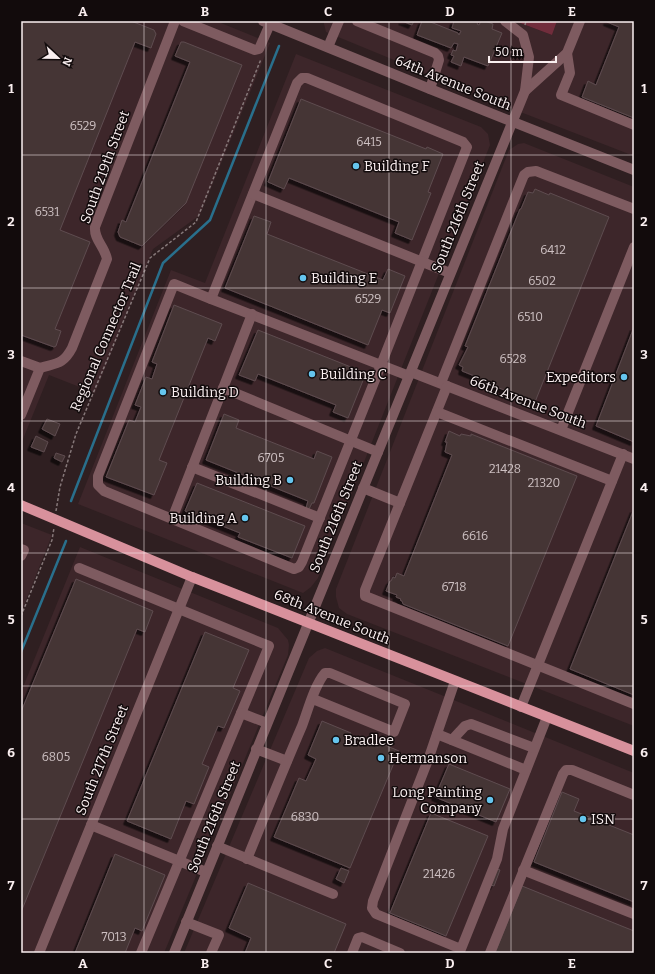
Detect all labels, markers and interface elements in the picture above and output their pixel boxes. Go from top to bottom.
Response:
text: A [78,4,88,19]
text: B [201,4,209,19]
text: C [324,4,332,19]
text: D [445,4,455,19]
text: E [568,4,576,19]
north arrow [38,38,78,78]
scale bar [489,38,556,64]
text: 50 m [495,45,524,59]
street label: 64th Avenue South [393,52,514,114]
text: N [59,55,74,68]
text: 1 [8,81,14,96]
text: 1 [641,81,647,96]
street label: South 219th Street [77,108,133,226]
house number: 6529 [70,119,96,133]
house number: 6415 [356,135,382,149]
place label: Building F [364,158,430,175]
street label: South 216th Street [428,159,488,275]
marker: Building F [351,161,361,171]
house number: 6531 [35,205,59,219]
text: 2 [7,214,15,229]
text: 2 [640,214,648,229]
house number: 6412 [540,243,566,257]
street label: Regional Connector Trail [67,260,145,414]
place label: Building E [311,270,377,287]
marker: Building E [298,273,308,283]
house number: 6502 [528,274,556,288]
house number: 6529 [355,292,381,306]
house number: 6510 [517,310,543,324]
text: 3 [7,347,15,362]
text: 3 [640,347,648,362]
house number: 6528 [500,352,526,366]
place label: Building C [320,366,387,383]
marker: Building C [307,369,317,379]
place label: Expeditors [546,369,616,386]
street label: 66th Avenue South [467,372,589,432]
marker: Expeditors [619,372,629,382]
place label: Building D [171,384,239,401]
marker: Building D [158,387,168,397]
house number: 6705 [258,451,284,465]
street label: South 216th Street [306,459,366,575]
house number: 21428 [489,462,521,476]
place label: Building B [215,472,282,489]
marker: Building B [285,475,295,485]
house number: 21320 [528,476,560,490]
text: 4 [7,480,15,495]
text: 4 [640,480,648,495]
place label: Building A [169,510,237,527]
marker: Building A [240,513,250,523]
house number: 6616 [462,529,488,543]
house number: 6718 [441,580,467,594]
street label: 68th Avenue South [272,586,393,648]
text: 5 [7,612,15,627]
text: 5 [640,612,648,627]
street label: South 217th Street [72,702,132,818]
place label: Bradlee [344,732,394,749]
marker: Bradlee [331,735,341,745]
text: 6 [7,745,15,760]
text: 6 [640,745,648,760]
house number: 6805 [42,750,70,764]
place label: Hermanson [389,750,467,767]
marker: Hermanson [376,753,386,763]
street label: South 216th Street [184,759,244,875]
place label: Long Painting Company [392,784,483,817]
marker: Long Painting Company [485,795,495,805]
house number: 6830 [291,810,319,824]
place label: ISN [591,811,615,828]
marker: ISN [578,814,588,824]
house number: 21426 [423,867,455,881]
text: 7 [8,878,15,893]
text: 7 [641,878,648,893]
house number: 7013 [101,930,127,944]
text: A [78,956,88,971]
text: B [201,956,209,971]
text: C [324,956,332,971]
text: D [445,956,455,971]
text: E [568,956,576,971]

